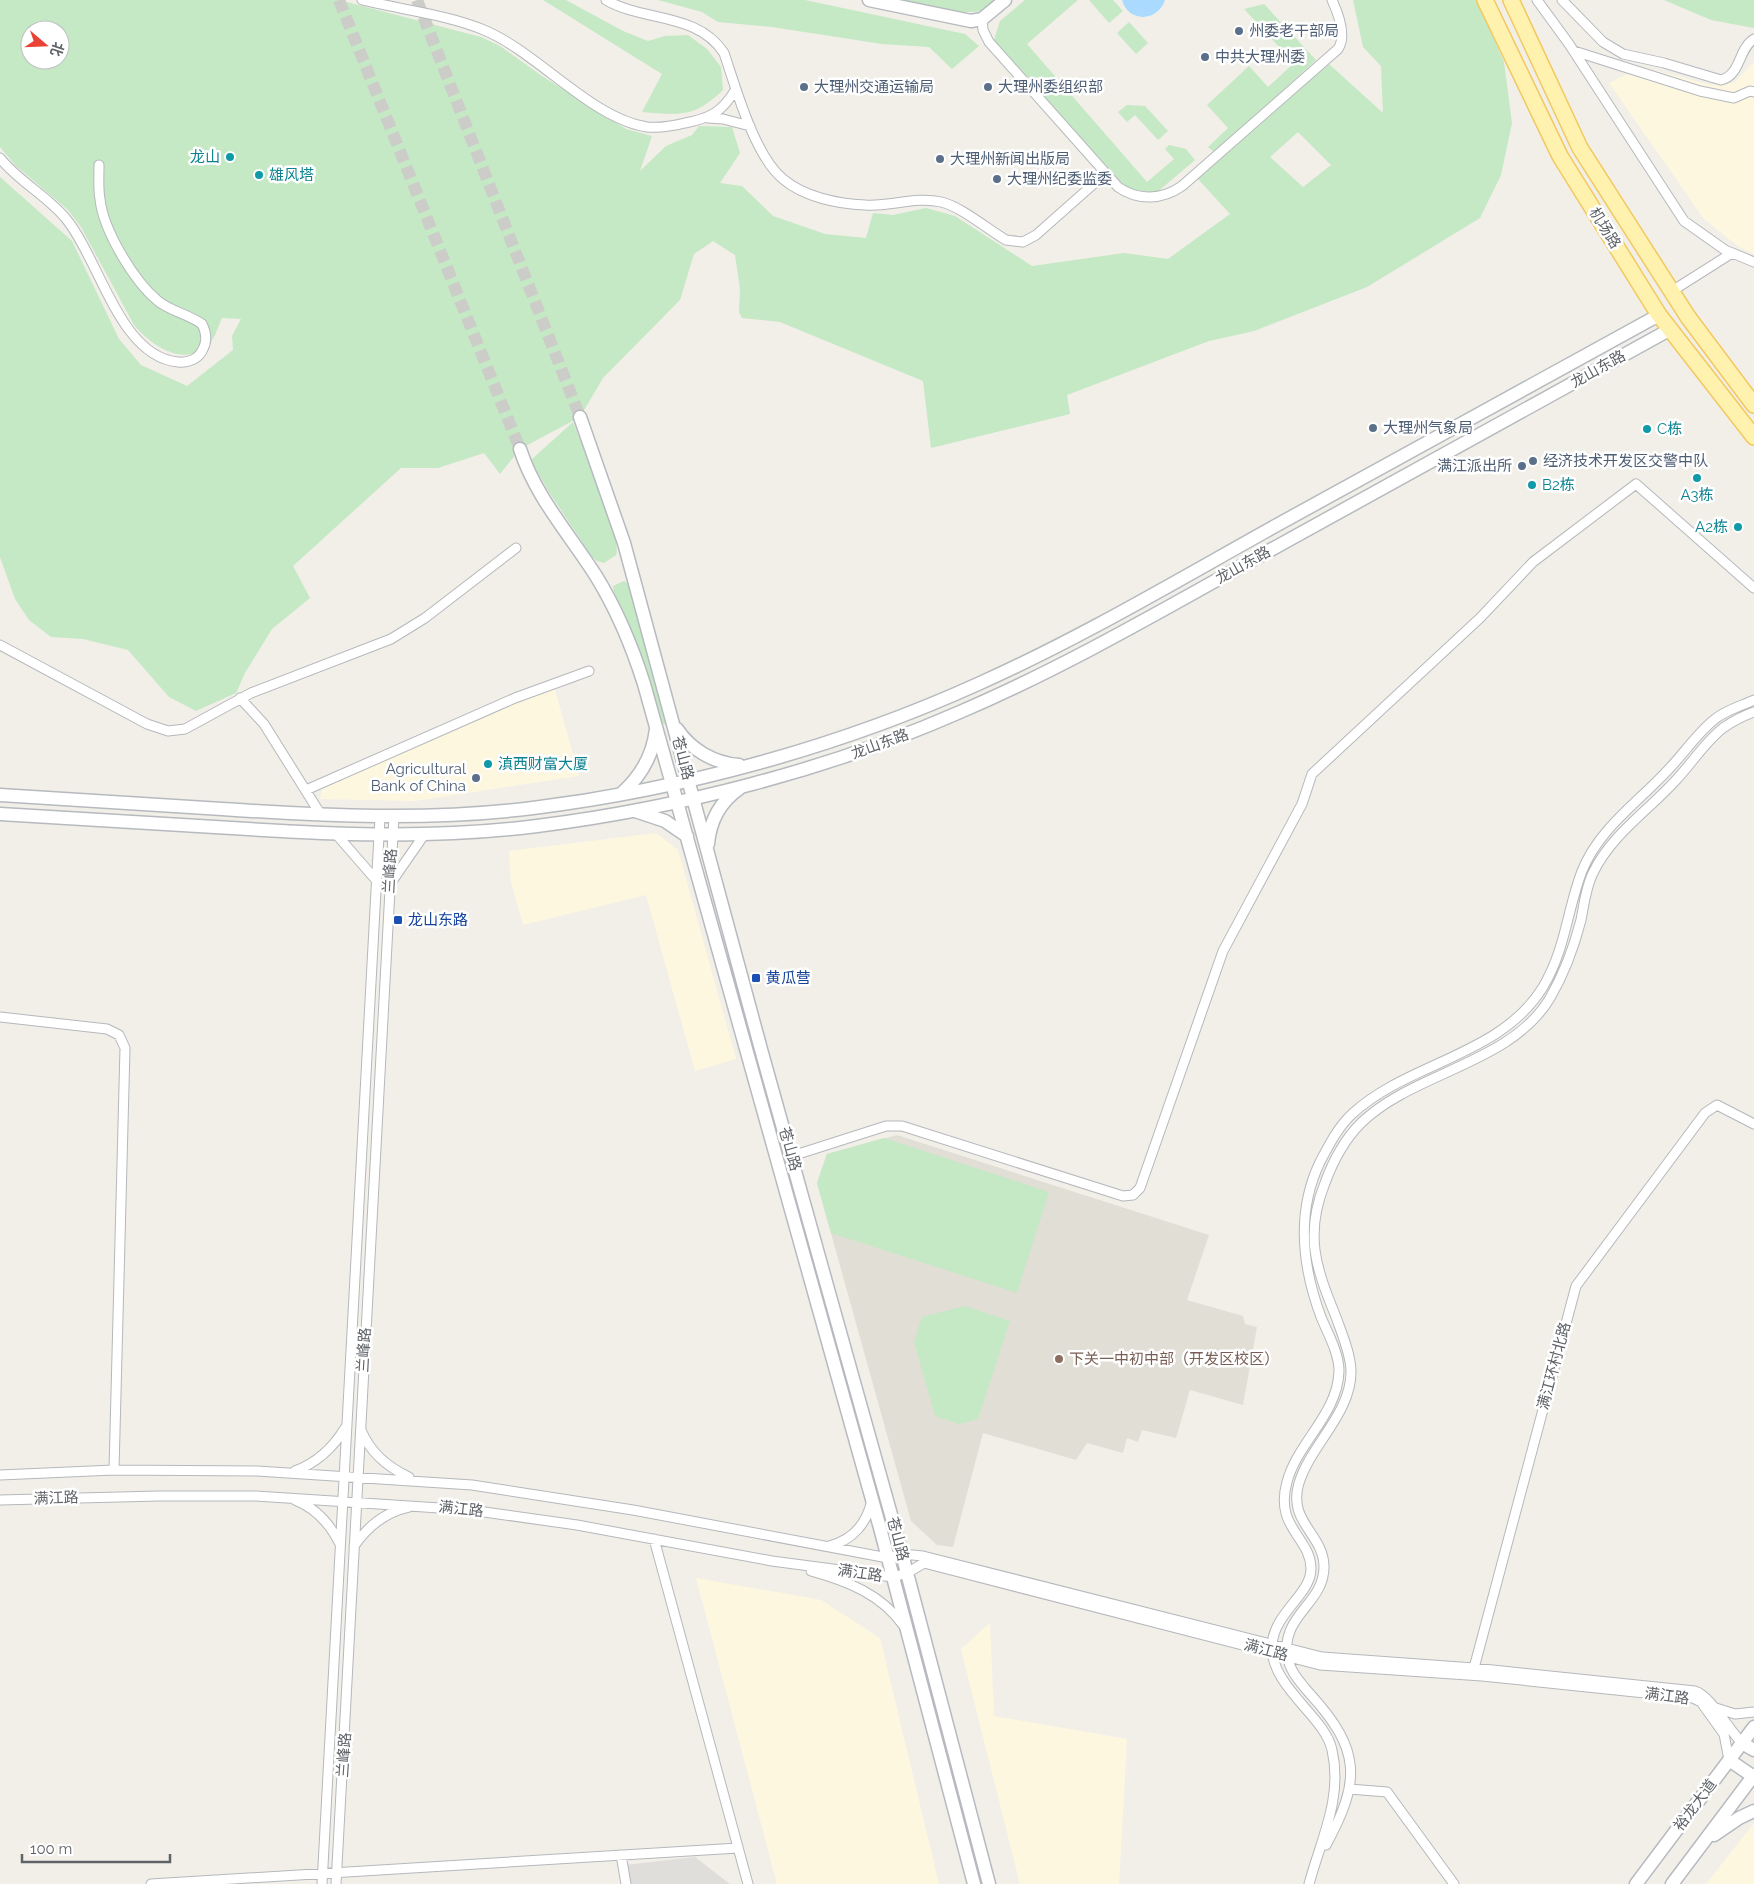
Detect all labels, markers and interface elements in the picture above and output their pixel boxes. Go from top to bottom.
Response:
north arrow [20,20,70,70]
place label: 州委老干部局 [1249,22,1339,40]
marker: 州委老干部局 [1233,25,1245,37]
text: 北 [47,40,67,58]
place label: 中共大理州委 [1215,48,1305,66]
marker: 中共大理州委 [1199,51,1211,63]
place label: 大理州交通运输局 [814,78,934,96]
place label: 大理州委组织部 [998,78,1103,96]
marker: 大理州交通运输局 [798,81,810,93]
marker: 大理州委组织部 [982,81,994,93]
place label: 龙山 [190,148,220,166]
place label: 大理州新闻出版局 [950,150,1070,168]
marker: 龙山 [224,151,236,163]
marker: 大理州新闻出版局 [934,153,946,165]
place label: 雄风塔 [269,166,314,184]
marker: 雄风塔 [253,169,265,181]
place label: 大理州纪委监委 [1007,170,1112,188]
marker: 大理州纪委监委 [991,173,1003,185]
street label: 机场路 [1585,204,1625,252]
street label: 龙山东路 [1567,347,1629,391]
place label: 大理州气象局 [1383,419,1473,437]
place label: C栋 [1657,420,1682,438]
marker: 大理州气象局 [1367,422,1379,434]
marker: C栋 [1641,423,1653,435]
place label: 经济技术开发区交警中队 [1543,452,1708,470]
marker: 经济技术开发区交警中队 [1527,455,1539,467]
place label: 满江派出所 [1437,457,1512,475]
marker: 满江派出所 [1516,460,1528,472]
marker: A3栋 [1691,472,1703,484]
place label: B2栋 [1542,476,1575,494]
marker: B2栋 [1526,479,1538,491]
place label: A3栋 [1680,486,1714,504]
place label: A2栋 [1695,518,1728,536]
marker: A2栋 [1732,521,1744,533]
street label: 龙山东路 [1212,543,1274,587]
street label: 龙山东路 [849,725,911,763]
street label: 苍山路 [668,734,698,782]
place label: 滇西财富大厦 [498,755,588,773]
marker: 滇西财富大厦 [482,758,494,770]
place label: Agricultural Bank of China [371,760,467,795]
marker: Agricultural Bank of China [470,772,482,784]
street label: 兰峰路 [380,848,400,894]
place label: 龙山东路 [408,911,468,929]
marker: 龙山东路 [392,914,404,926]
place label: 黄瓜营 [766,969,811,987]
marker: 黄瓜营 [750,972,762,984]
street label: 苍山路 [775,1125,805,1173]
street label: 满江环村北路 [1534,1320,1574,1412]
street label: 兰峰路 [354,1327,374,1373]
place label: 下关一中初中部（开发区校区） [1069,1350,1279,1368]
marker: 下关一中初中部（开发区校区） [1053,1353,1065,1365]
street label: 满江路 [33,1488,79,1508]
street label: 满江路 [438,1498,484,1520]
street label: 苍山路 [883,1515,913,1563]
street label: 满江路 [836,1561,884,1585]
street label: 满江路 [1242,1635,1290,1665]
street label: 满江路 [1644,1684,1690,1708]
street label: 兰峰路 [333,1732,355,1778]
street label: 裕龙大道 [1670,1776,1720,1834]
scale bar [22,1832,170,1864]
text: 100 m [30,1840,72,1858]

